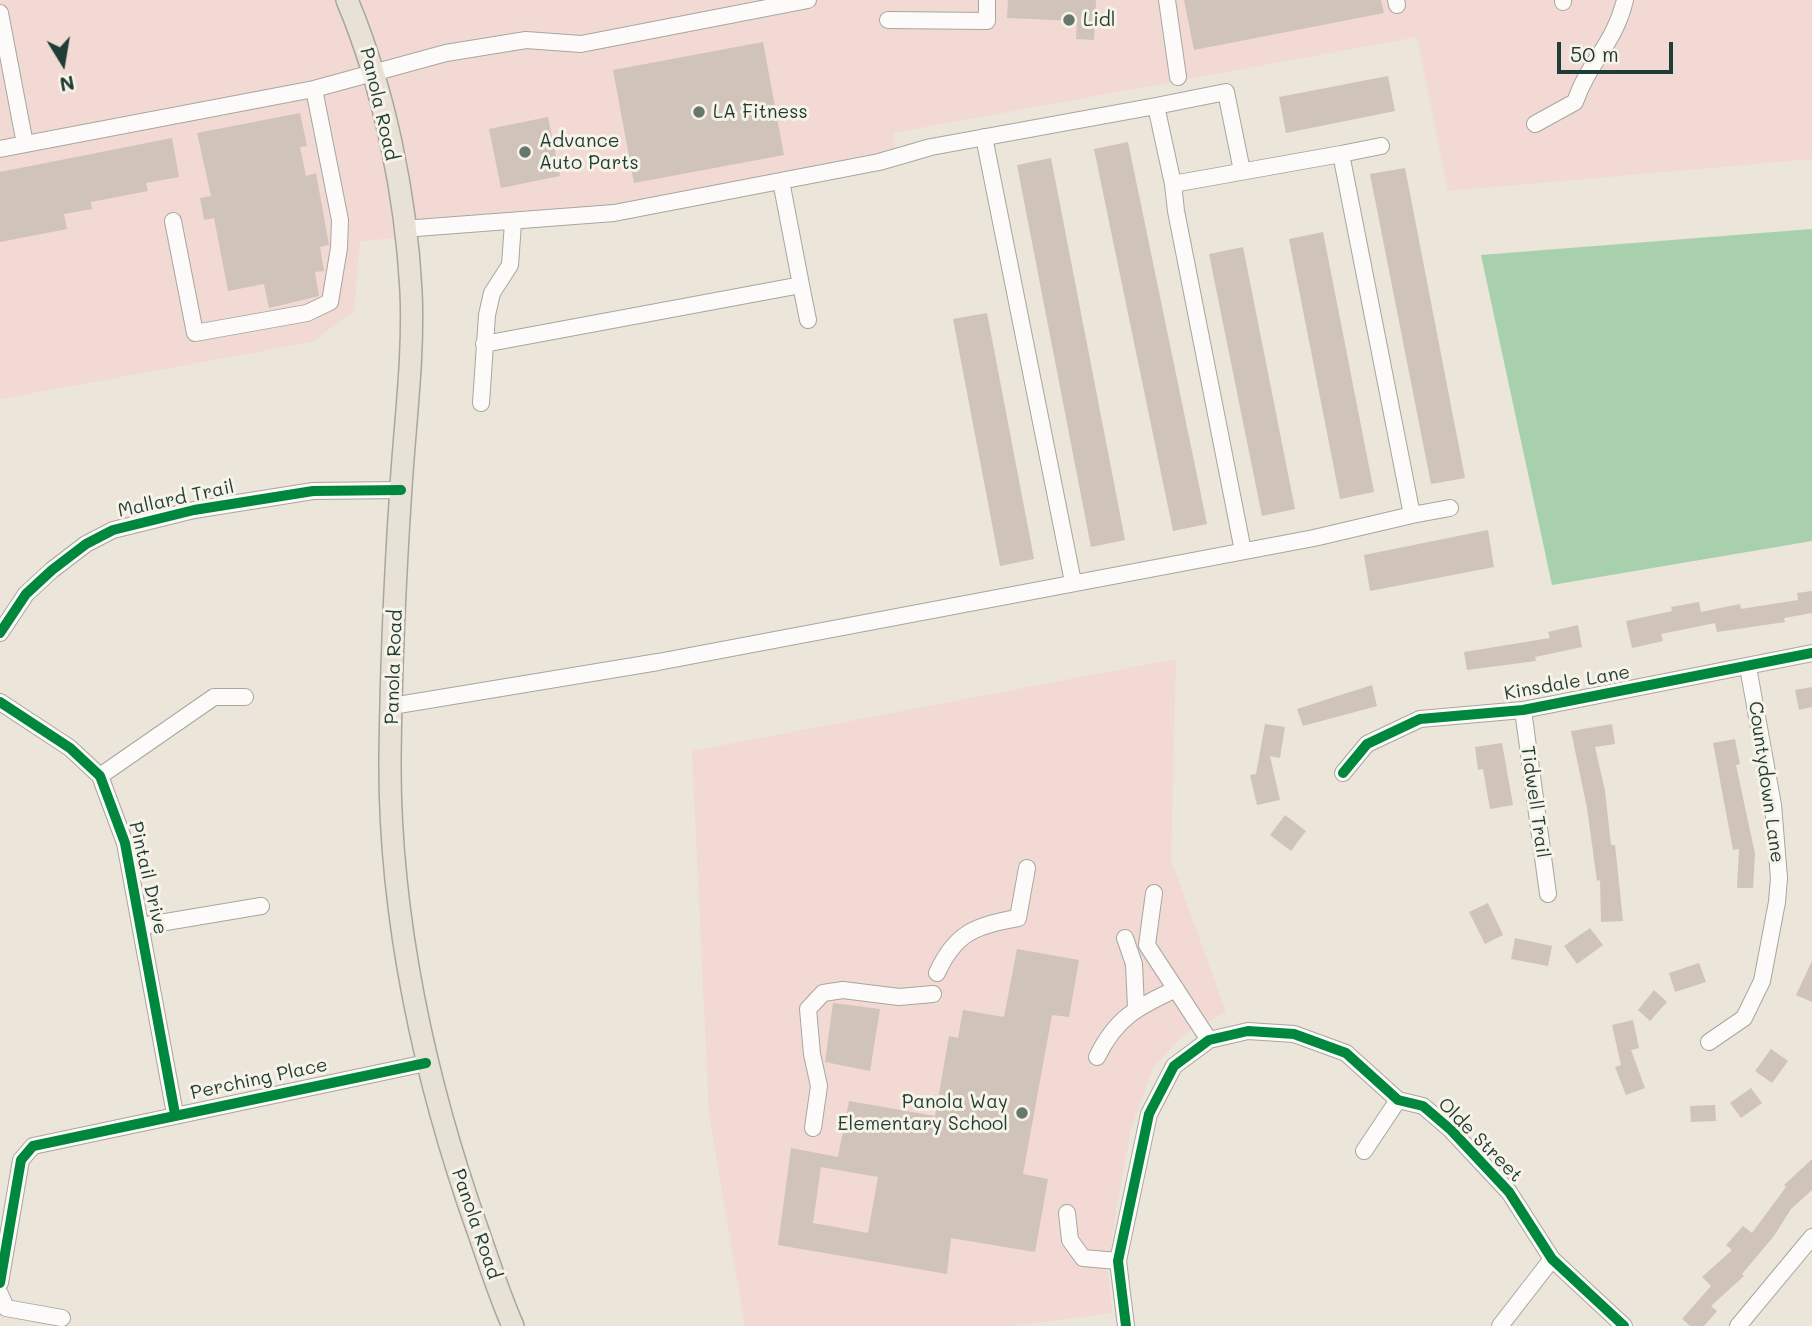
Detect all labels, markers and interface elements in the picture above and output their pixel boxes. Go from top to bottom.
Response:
place label: Lidl [1083,9,1116,31]
marker: Lidl [1061,12,1077,28]
north arrow [28,28,98,98]
scale bar [1560,28,1675,72]
text: 50 m [1570,40,1619,67]
street label: Panola Road [355,45,403,163]
text: N [58,70,77,98]
place label: LA Fitness [713,101,808,123]
marker: LA Fitness [691,104,707,120]
place label: Advance Auto Parts [539,130,639,174]
marker: Advance Auto Parts [517,144,533,160]
street label: Mallard Trail [116,476,236,522]
street label: Panola Road [381,609,407,725]
street label: Kinsdale Lane [1502,661,1632,705]
street label: Countydown Lane [1743,700,1789,864]
street label: Tidwell Trail [1516,744,1554,860]
street label: Pintail Drive [124,819,172,937]
street label: Perching Place [188,1053,330,1105]
place label: Panola Way Elementary School [838,1091,1008,1135]
street label: Olde Street [1433,1093,1527,1187]
marker: Panola Way Elementary School [1014,1105,1030,1121]
street label: Panola Road [446,1166,506,1282]

